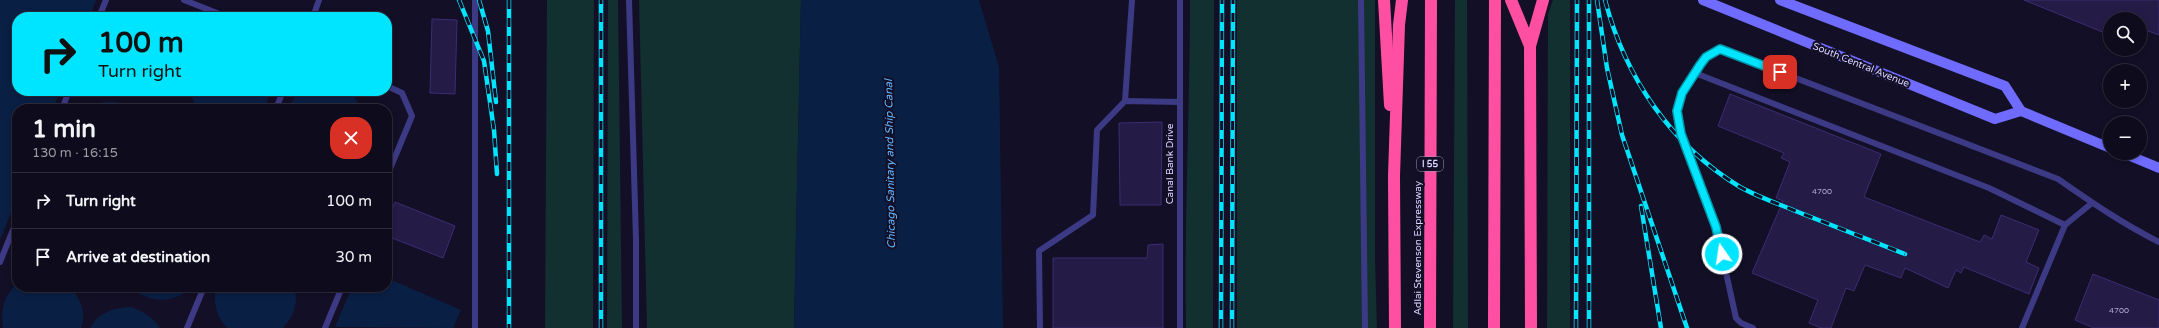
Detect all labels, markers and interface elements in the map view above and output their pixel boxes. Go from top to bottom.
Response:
map controls [2103,12,2147,160]
button: search [2103,12,2147,56]
text: 100 m [98,26,184,60]
icon: right [32,28,84,80]
street label: South Central Avenue [1811,40,1911,90]
pin [1763,55,1797,89]
text: Turn right [98,60,182,82]
icon: arrive [1769,61,1791,83]
button: + [2103,64,2147,108]
water label: Chicago Sanitary and Ship Canal [882,78,898,249]
text: 1 min [32,115,96,144]
button: − [2103,116,2147,160]
button: close [330,117,372,159]
street label: Canal Bank Drive [1164,123,1176,204]
text: 130 m · 16:15 [32,145,118,161]
road number: I 55 [1417,157,1443,171]
street label: Adlai Stevenson Expressway [1412,180,1424,315]
house number: 4700 [1812,187,1832,196]
icon: right [32,190,54,212]
text: Turn right [66,192,136,210]
text: 100 m [326,192,372,210]
position arrow [1701,233,1743,275]
icon: arrive [32,246,54,268]
text: Arrive at destination [66,248,210,266]
text: 30 m [335,248,372,266]
house number: 4700 [2109,306,2129,315]

